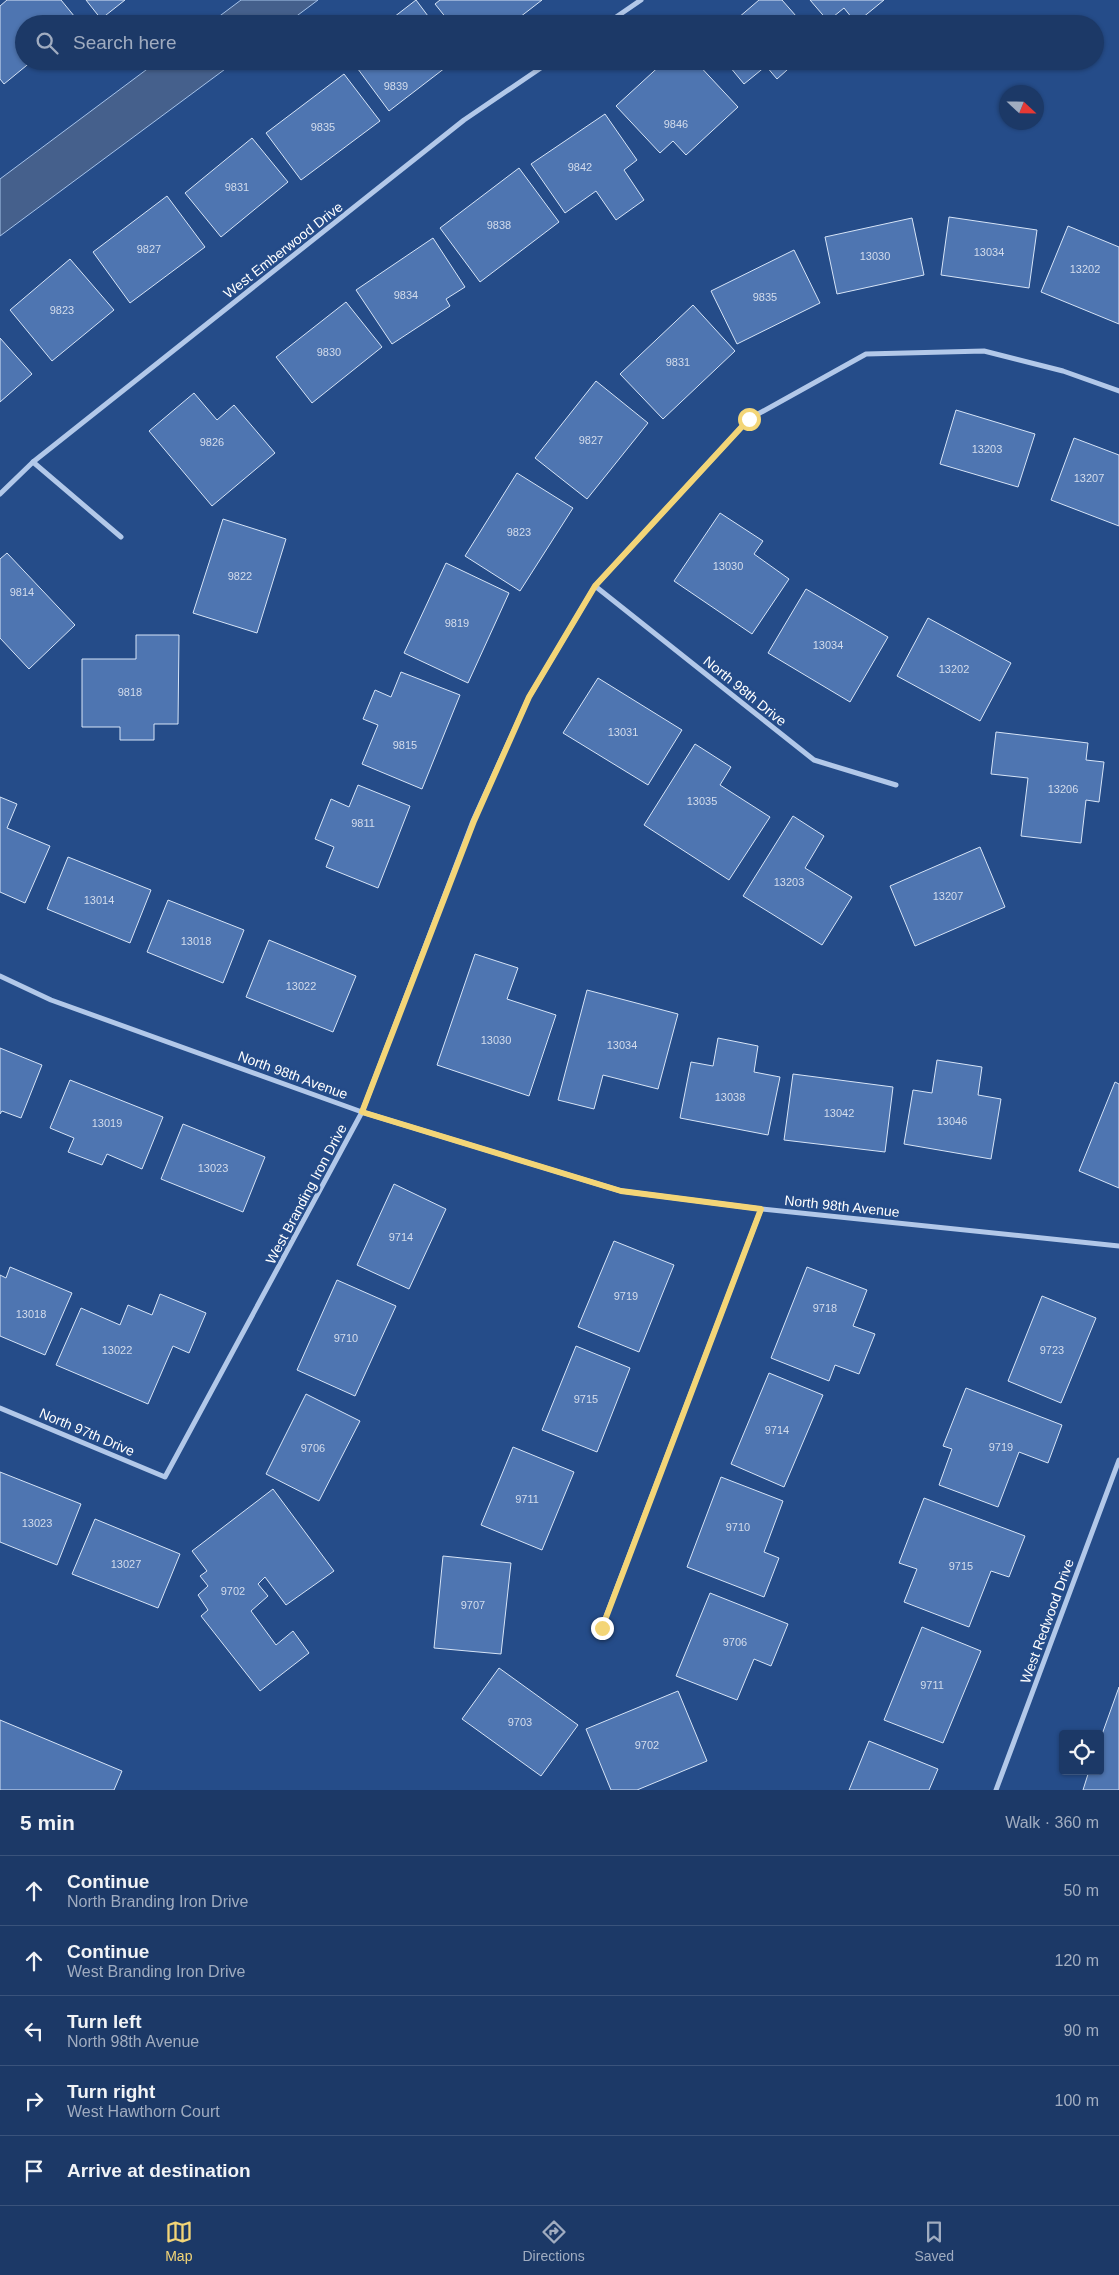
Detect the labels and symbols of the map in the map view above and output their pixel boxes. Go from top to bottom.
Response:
house number: 9839 [384,80,408,92]
north arrow [999,85,1044,130]
house number: 9846 [664,118,688,130]
house number: 9835 [311,121,335,133]
house number: 9842 [568,161,592,173]
house number: 9831 [225,181,249,193]
street label: West Emberwood Drive [220,198,346,301]
house number: 9838 [487,219,511,231]
house number: 9827 [137,243,161,255]
house number: 13034 [974,246,1004,258]
house number: 13030 [860,250,890,262]
house number: 13202 [1070,263,1100,275]
house number: 9834 [394,289,418,301]
house number: 9835 [753,291,777,303]
house number: 9823 [50,304,74,316]
house number: 9830 [317,346,341,358]
house number: 9831 [666,356,690,368]
route start [738,408,761,431]
house number: 9827 [579,434,603,446]
house number: 9826 [200,436,224,448]
house number: 13203 [972,443,1002,455]
house number: 13207 [1074,472,1104,484]
house number: 9823 [507,526,531,538]
house number: 13030 [713,560,743,572]
house number: 9822 [228,570,252,582]
house number: 9814 [10,586,34,598]
house number: 9819 [445,617,469,629]
house number: 13034 [813,639,843,651]
street label: North 98th Drive [700,653,790,729]
house number: 13202 [939,663,969,675]
house number: 9818 [118,686,142,698]
house number: 13031 [608,726,638,738]
house number: 9815 [393,739,417,751]
house number: 13206 [1048,783,1078,795]
house number: 13035 [687,795,717,807]
house number: 9811 [351,817,375,829]
house number: 13203 [774,876,804,888]
house number: 13207 [933,890,963,902]
house number: 13014 [84,894,114,906]
house number: 13018 [181,935,211,947]
house number: 13022 [286,980,316,992]
house number: 13030 [481,1034,511,1046]
house number: 13034 [607,1039,637,1051]
street label: North 98th Avenue [236,1048,350,1102]
house number: 13038 [715,1091,745,1103]
house number: 13042 [824,1107,854,1119]
house number: 13046 [937,1115,967,1127]
house number: 13019 [92,1117,122,1129]
street label: West Branding Iron Drive [262,1121,350,1267]
house number: 13023 [198,1162,228,1174]
street label: North 98th Avenue [784,1192,901,1220]
house number: 9714 [389,1231,413,1243]
house number: 9719 [614,1290,638,1302]
house number: 9718 [813,1302,837,1314]
house number: 13018 [16,1308,46,1320]
house number: 9710 [334,1332,358,1344]
house number: 13022 [102,1344,132,1356]
house number: 9723 [1040,1344,1064,1356]
house number: 9715 [574,1393,598,1405]
street label: North 97th Drive [37,1405,137,1459]
house number: 9714 [765,1424,789,1436]
house number: 9719 [989,1441,1013,1453]
house number: 9706 [301,1442,325,1454]
house number: 9711 [515,1493,539,1505]
house number: 13023 [22,1517,52,1529]
house number: 9710 [726,1521,750,1533]
street label: West Redwood Drive [1017,1556,1077,1685]
house number: 13027 [111,1558,141,1570]
house number: 9715 [949,1560,973,1572]
house number: 9702 [221,1585,245,1597]
house number: 9707 [461,1599,485,1611]
route end [591,1617,614,1640]
house number: 9706 [723,1636,747,1648]
house number: 9711 [920,1679,944,1691]
house number: 9703 [508,1716,532,1728]
house number: 9702 [635,1739,659,1751]

